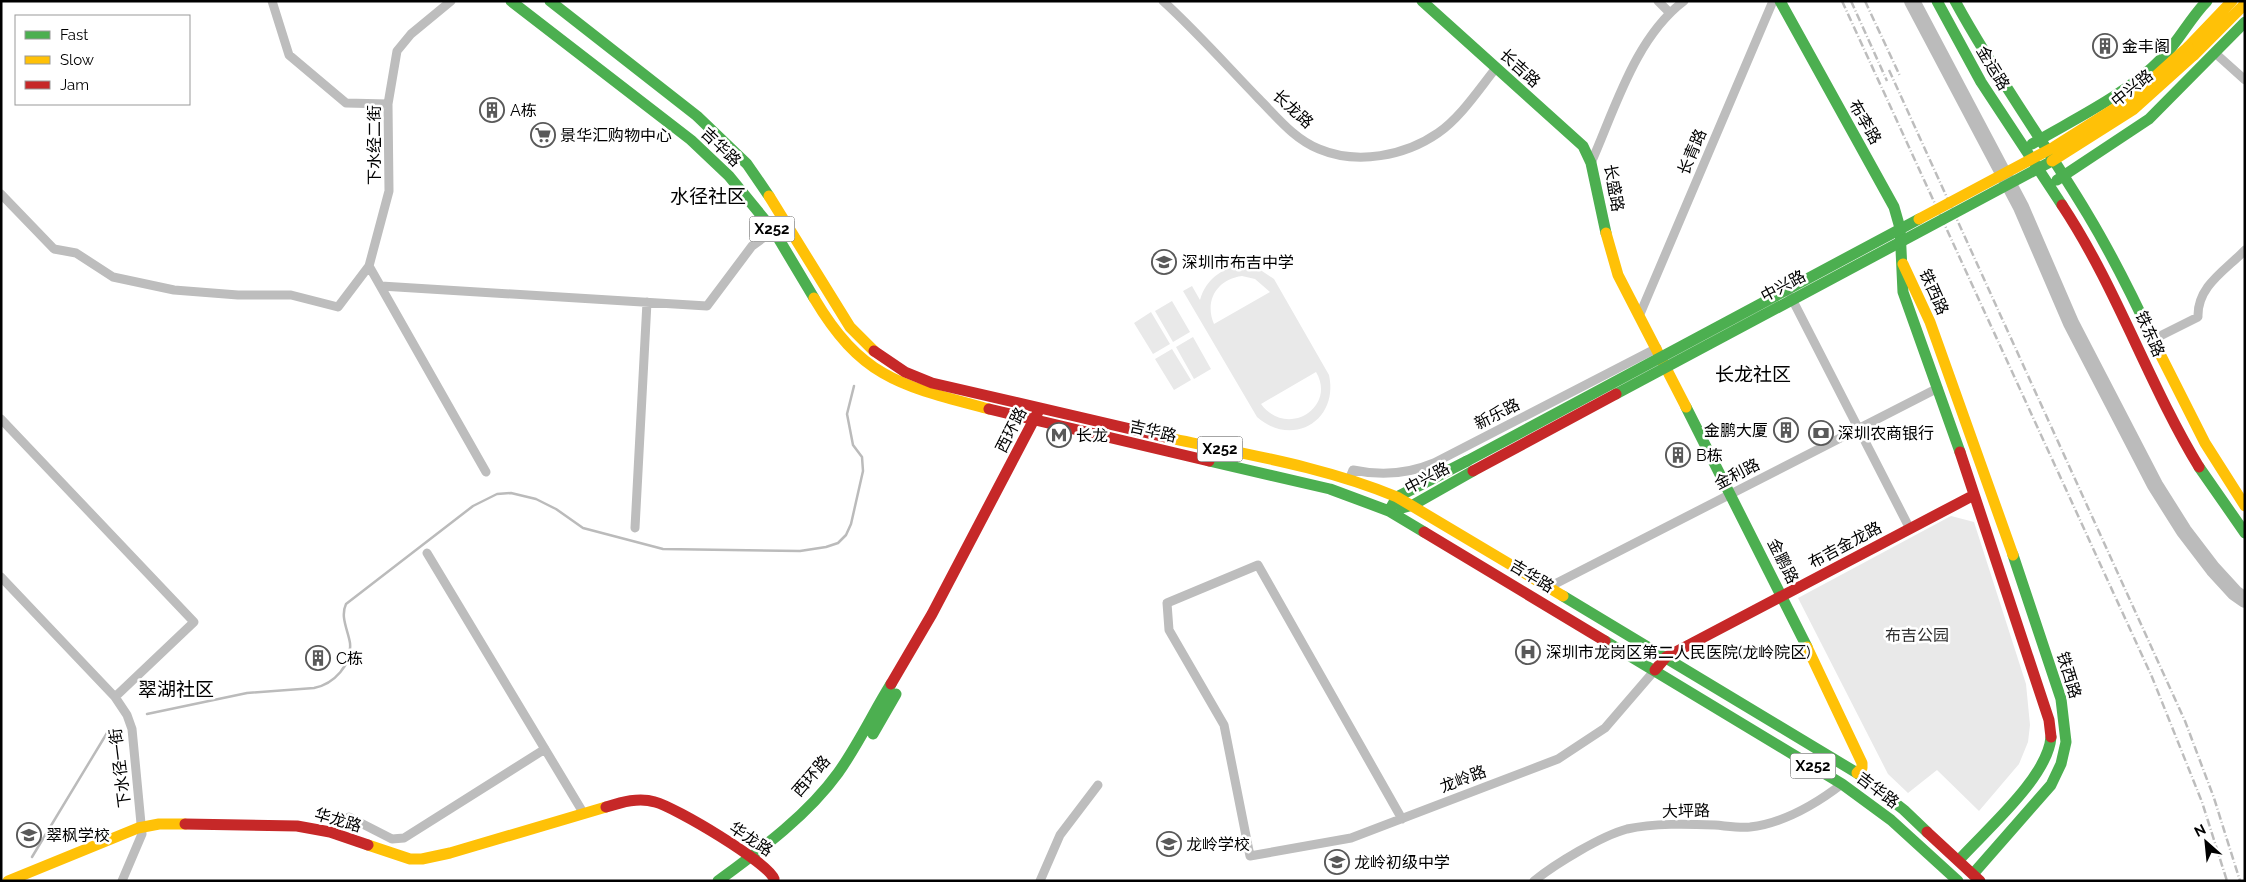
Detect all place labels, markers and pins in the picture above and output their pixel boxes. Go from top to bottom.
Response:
building icon: 金丰阁 [2092,33,2118,59]
place label: 金丰阁 [2122,37,2170,56]
building icon: A栋 [479,97,505,123]
place label: A栋 [510,101,537,120]
supermarket icon: 景华汇购物中心 [530,122,556,148]
place label: 景华汇购物中心 [560,126,672,145]
school or university icon: 深圳市布吉中学 [1151,249,1177,275]
place label: 深圳市布吉中学 [1182,253,1294,272]
building icon: 金鹏大厦 [1773,417,1799,443]
bank icon: 深圳农商银行 [1808,420,1834,446]
place label: 金鹏大厦 [1704,421,1768,440]
metro station icon: 长龙 [1046,422,1072,448]
place label: 深圳农商银行 [1838,424,1934,443]
place label: 长龙 [1076,426,1108,445]
building icon: B栋 [1665,442,1691,468]
place label: B栋 [1696,446,1723,465]
hospital icon: 深圳市龙岗区第二人民医院(龙岭院区) [1515,639,1541,665]
place label: 深圳市龙岗区第二人民医院(龙岭院区) [1546,643,1811,662]
building icon: C栋 [305,645,331,671]
place label: C栋 [336,649,363,668]
school or university icon: 翠枫学校 [16,822,42,848]
place label: 翠枫学校 [46,826,110,845]
school or university icon: 龙岭学校 [1156,831,1182,857]
place label: 龙岭学校 [1186,835,1250,854]
school or university icon: 龙岭初级中学 [1324,849,1350,875]
place label: 龙岭初级中学 [1354,853,1450,872]

